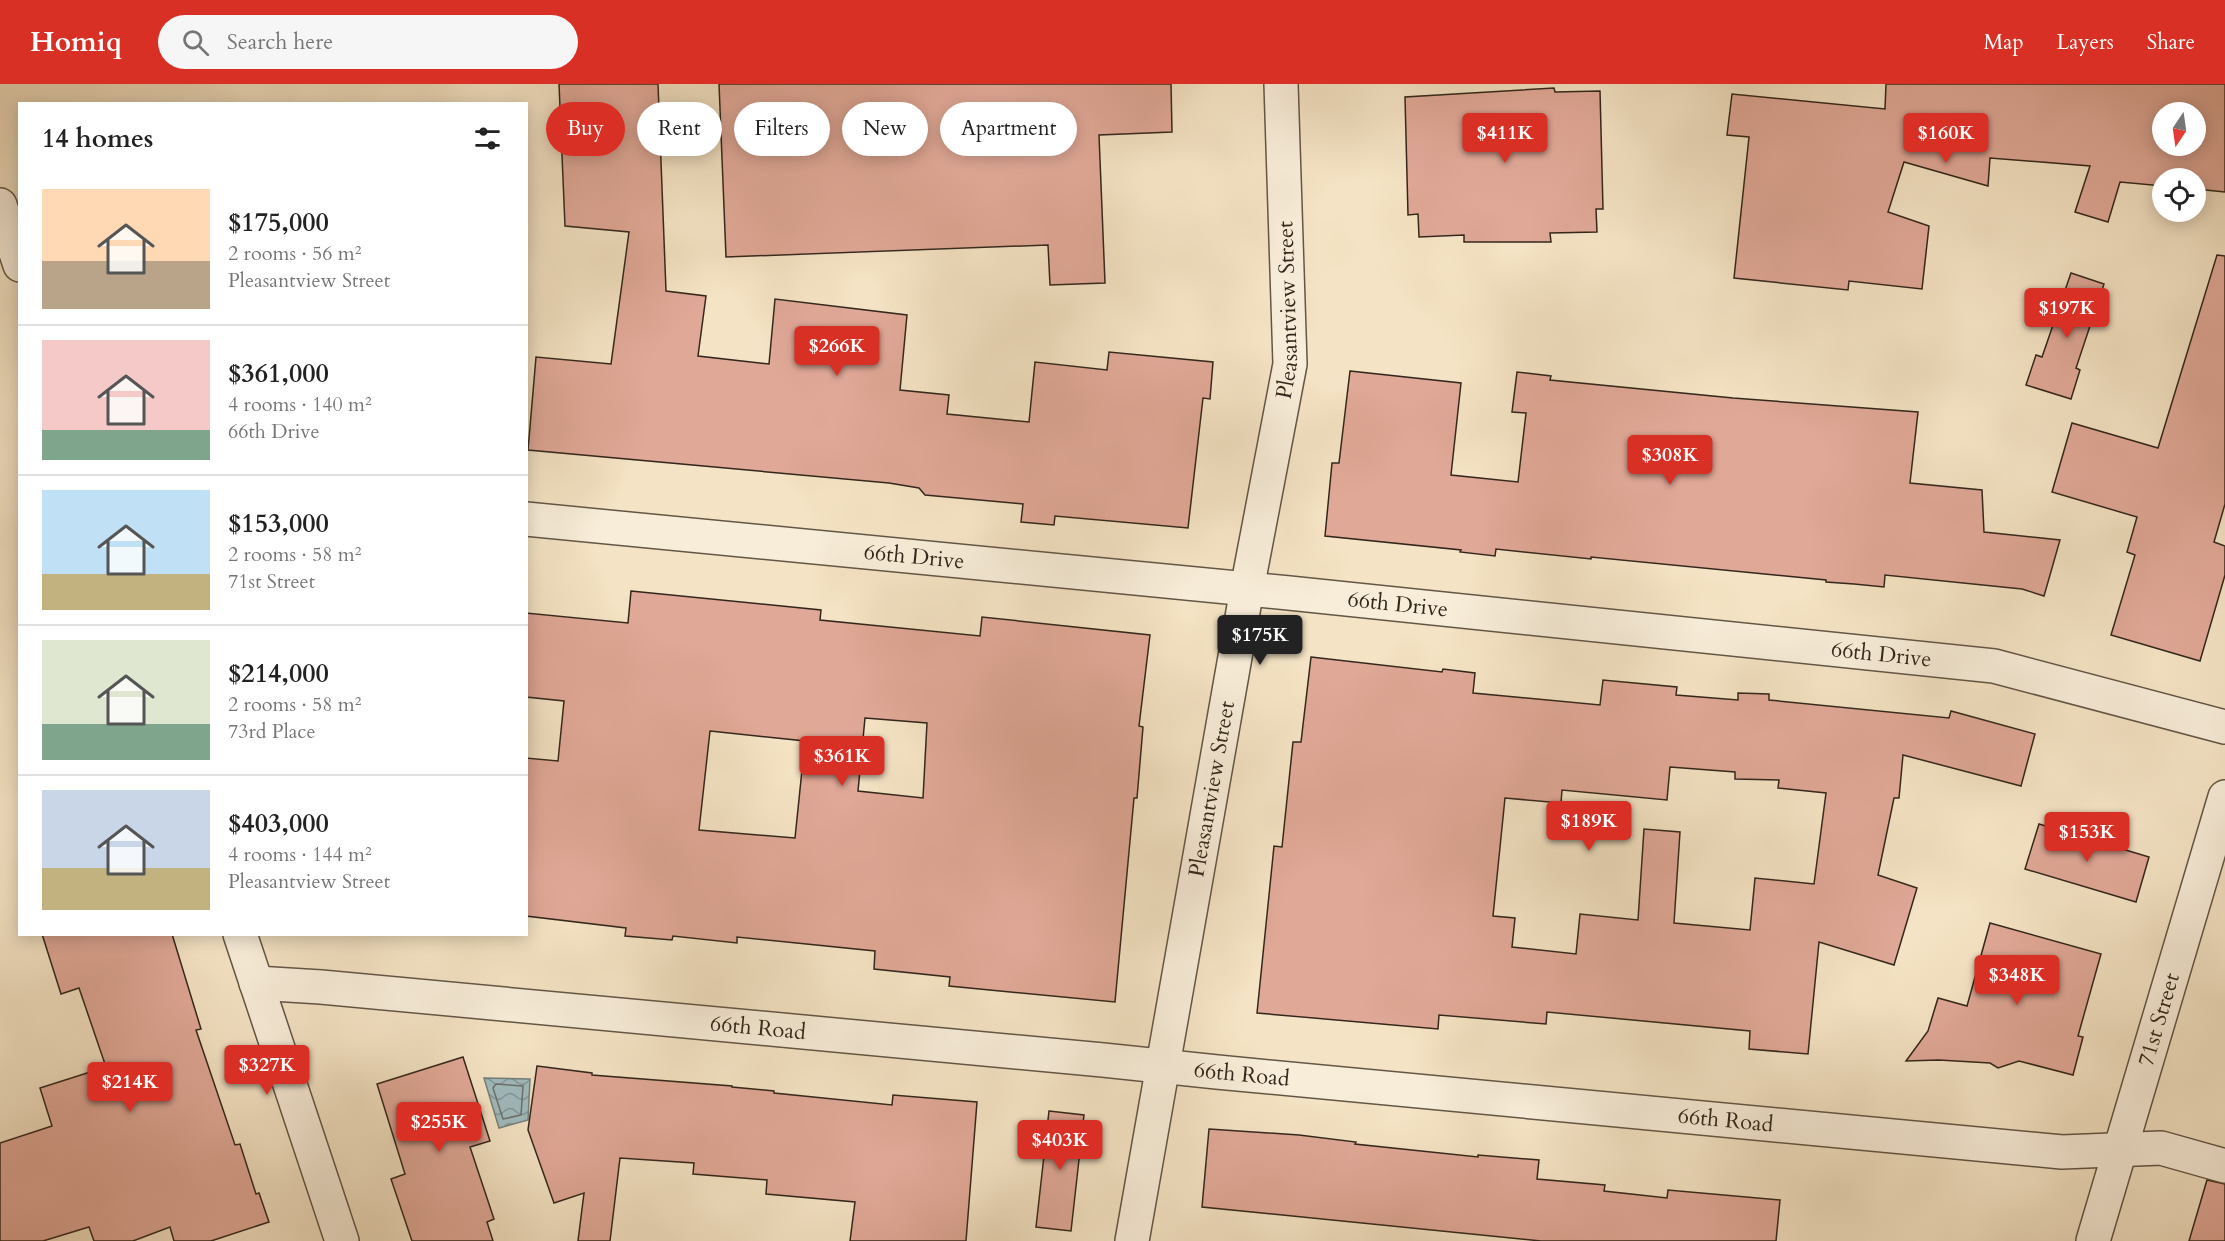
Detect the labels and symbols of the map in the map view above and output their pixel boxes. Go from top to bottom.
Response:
north arrow [2152,102,2206,156]
pin: $411K [1463,113,1547,164]
pin: $160K [1904,113,1988,164]
street label: Pleasantview Street [1269,221,1305,401]
pin: $197K [2025,288,2109,339]
pin: $266K [795,326,879,377]
pin: $308K [1628,435,1712,486]
street label: 66th Drive [863,537,966,576]
street label: 66th Drive [1346,584,1449,624]
pin: $175K [1218,615,1302,666]
street label: 66th Drive [1830,634,1933,674]
street label: Pleasantview Street [1181,699,1242,879]
pin: $361K [800,736,884,787]
pin: $189K [1547,801,1631,852]
pin: $153K [2045,812,2129,863]
pin: $348K [1975,955,2059,1006]
street label: 71st Street [2131,969,2187,1070]
street label: 66th Road [709,1008,807,1047]
pin: $327K [225,1045,309,1096]
street label: 66th Road [1192,1055,1291,1094]
pin: $214K [88,1062,172,1113]
street label: 66th Road [1676,1101,1775,1140]
pin: $255K [397,1102,481,1153]
pin: $403K [1018,1120,1102,1171]

